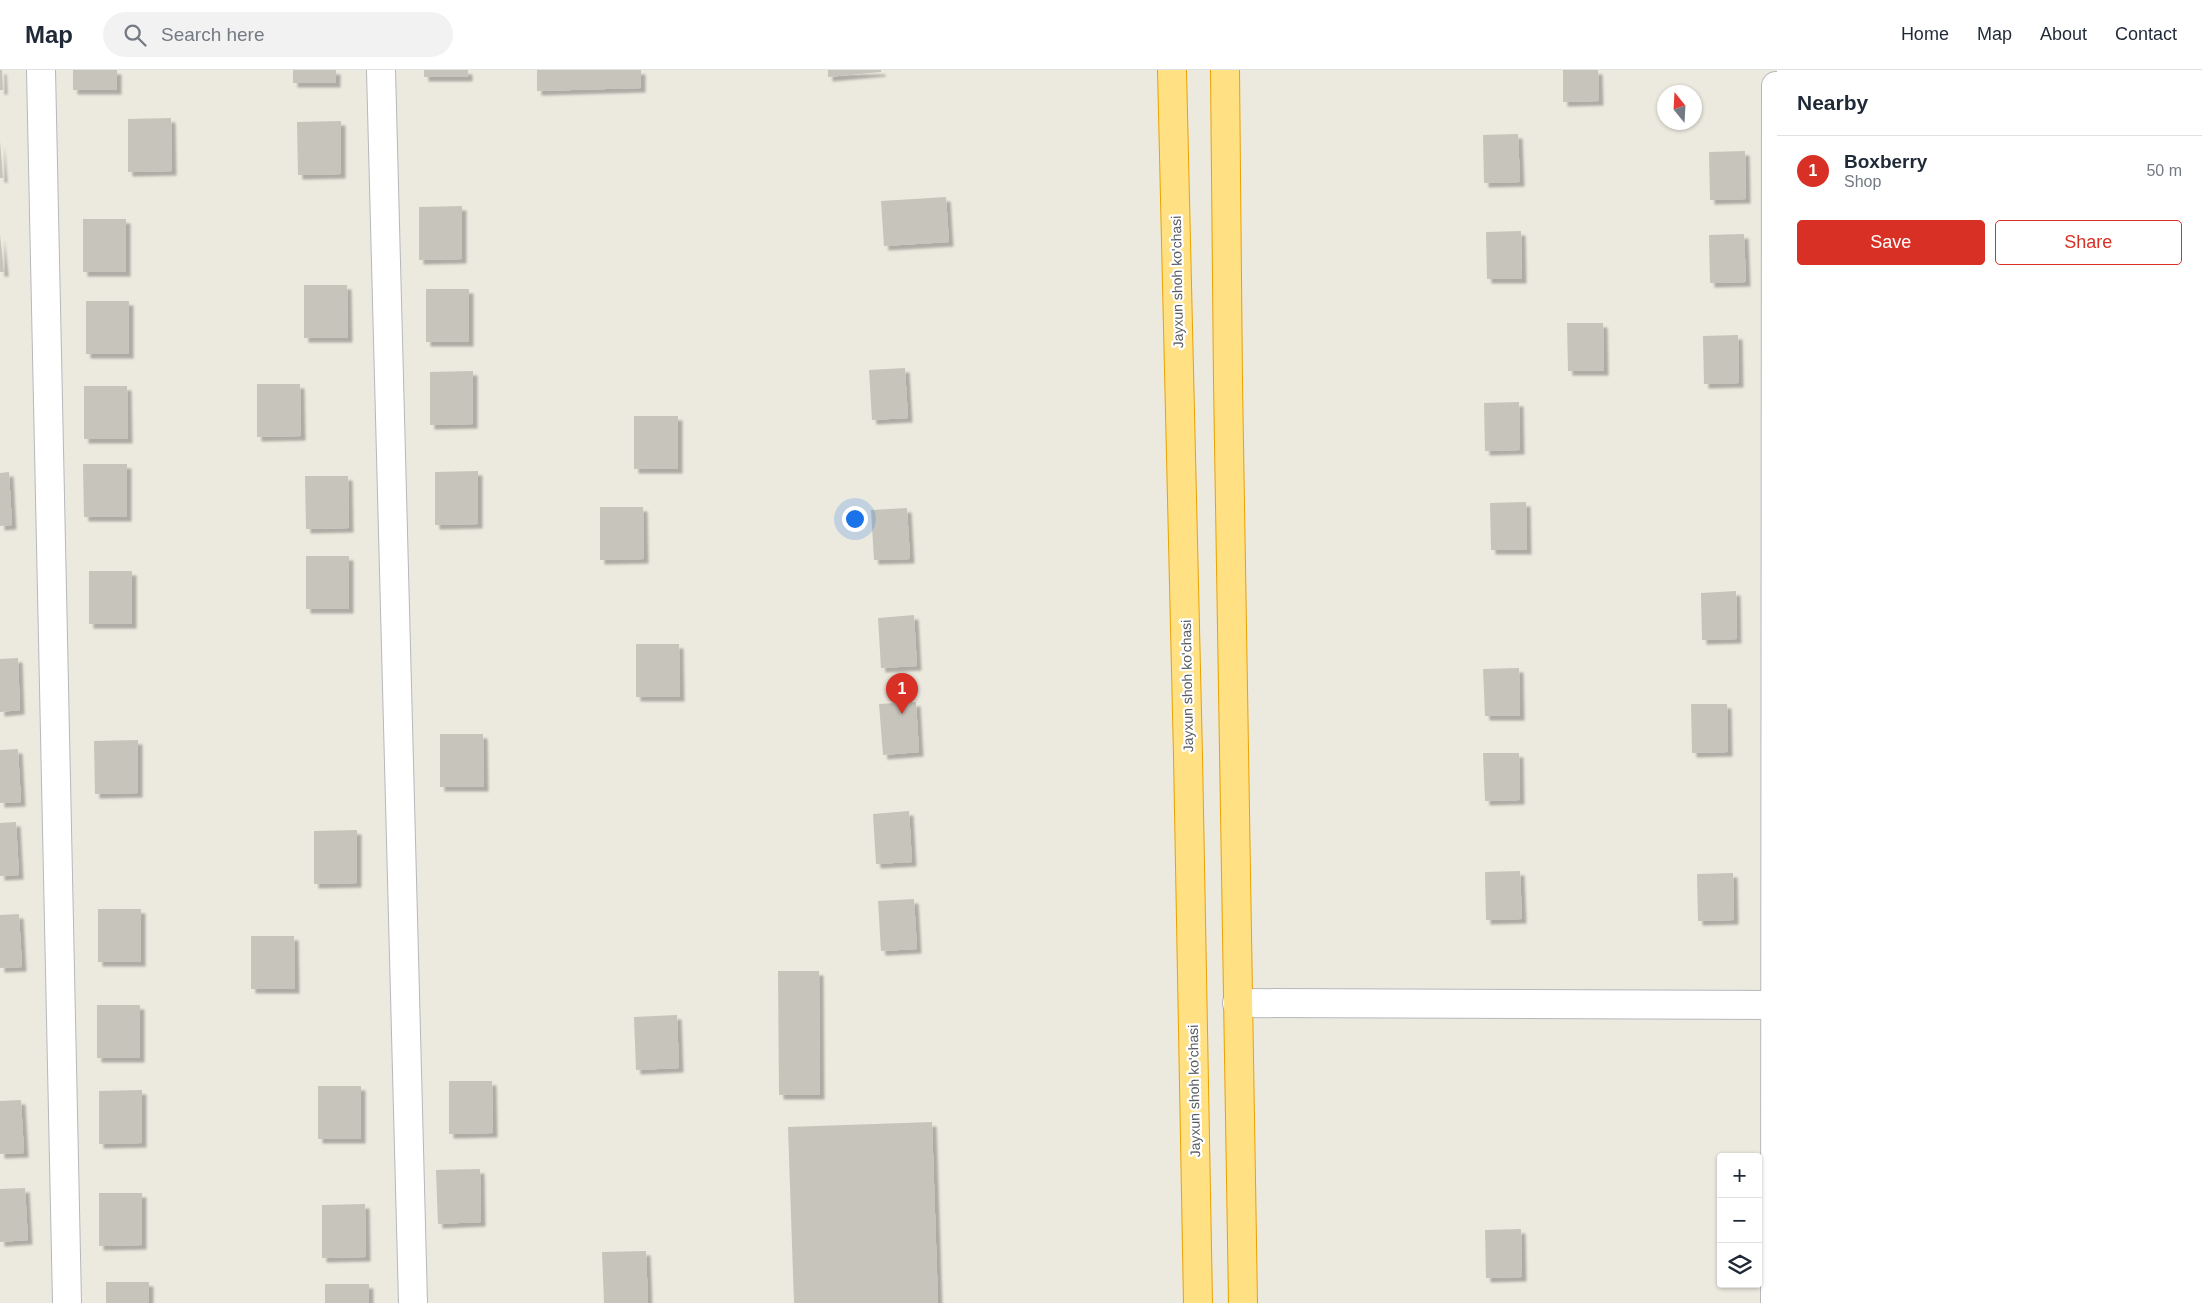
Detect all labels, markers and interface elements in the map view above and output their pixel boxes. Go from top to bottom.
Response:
search box [103,12,453,57]
text: Map [25,21,73,48]
icon: search [121,21,149,49]
text: Search here [161,24,265,45]
text: Home [1901,24,1949,44]
text: Map [1977,24,2012,44]
text: About [2040,24,2087,44]
text: Contact [2115,24,2177,44]
north arrow [1657,85,1702,130]
text: Nearby [1797,91,1868,114]
text: Boxberry [1844,151,1927,172]
text: 1 [1809,162,1817,179]
text: 50 m [2146,162,2182,179]
text: Shop [1844,173,1881,190]
street label: Jayxun shoh ko'chasi [1168,216,1186,348]
button: Save [1797,220,1985,265]
button: Share [1995,220,2182,265]
your location [842,506,868,532]
street label: Jayxun shoh ko'chasi [1178,620,1196,752]
pin: 1 [886,673,918,714]
street label: Jayxun shoh ko'chasi [1185,1025,1203,1157]
map controls [1717,1153,1762,1288]
button: + [1717,1153,1762,1198]
button: − [1717,1198,1762,1243]
button: layers [1717,1243,1762,1288]

